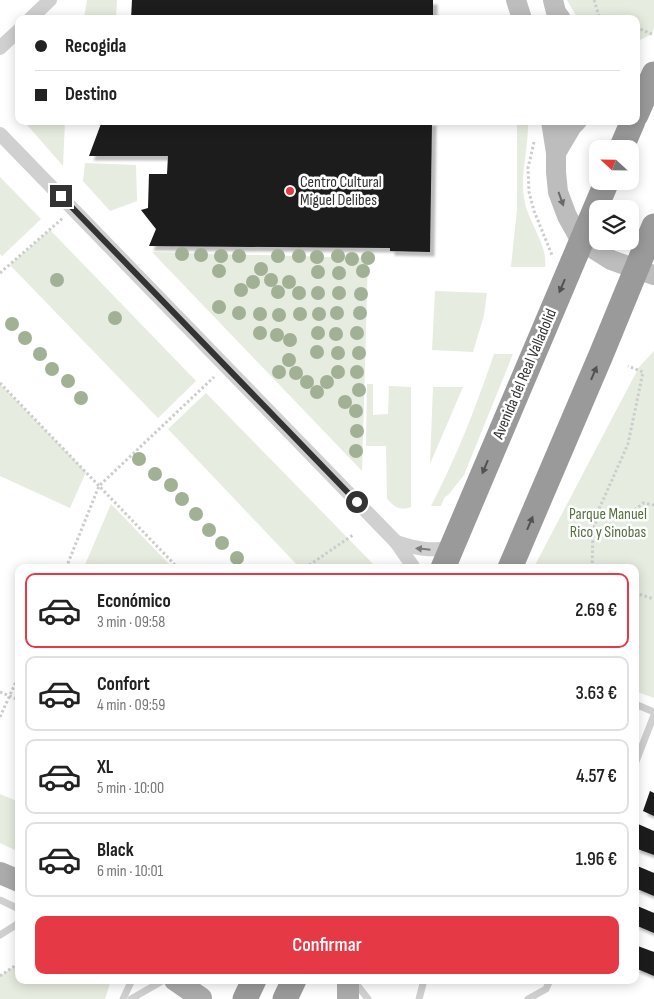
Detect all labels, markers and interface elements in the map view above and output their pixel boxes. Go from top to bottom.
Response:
text: Recogida [65,35,126,58]
text: Destino [65,83,117,106]
north arrow [589,140,639,190]
map controls [589,140,639,250]
place label: Centro Cultural Miguel Delibes [300,173,382,210]
route end [50,185,72,207]
marker: Centro Cultural Miguel Delibes [284,185,296,197]
one-way arrow [557,192,565,207]
button: layers [589,200,639,250]
one-way arrow [558,278,566,293]
street label: Avenida del Real Valladolid [489,306,561,443]
one-way arrow [590,366,598,380]
one-way arrow [481,460,489,475]
route start [346,491,368,513]
park label: Parque Manuel Rico y Sinobas [569,505,647,542]
one-way arrow [526,516,534,530]
one-way arrow [415,545,431,553]
icon: car [37,588,82,633]
text: Económico [97,590,171,613]
text: 2.69 € [575,599,617,622]
text: 3 min · 09:58 [97,613,165,632]
icon: car [37,671,82,716]
text: Confort [97,673,150,696]
text: 3.63 € [576,682,617,705]
text: 4 min · 09:59 [97,696,165,715]
icon: car [37,754,82,799]
text: XL [97,756,113,779]
text: 4.57 € [576,765,617,788]
text: 5 min · 10:00 [97,779,164,798]
icon: car [37,837,82,882]
text: Black [97,839,134,862]
text: 1.96 € [576,848,617,871]
text: 6 min · 10:01 [97,862,163,881]
button: Confirmar [35,916,619,974]

